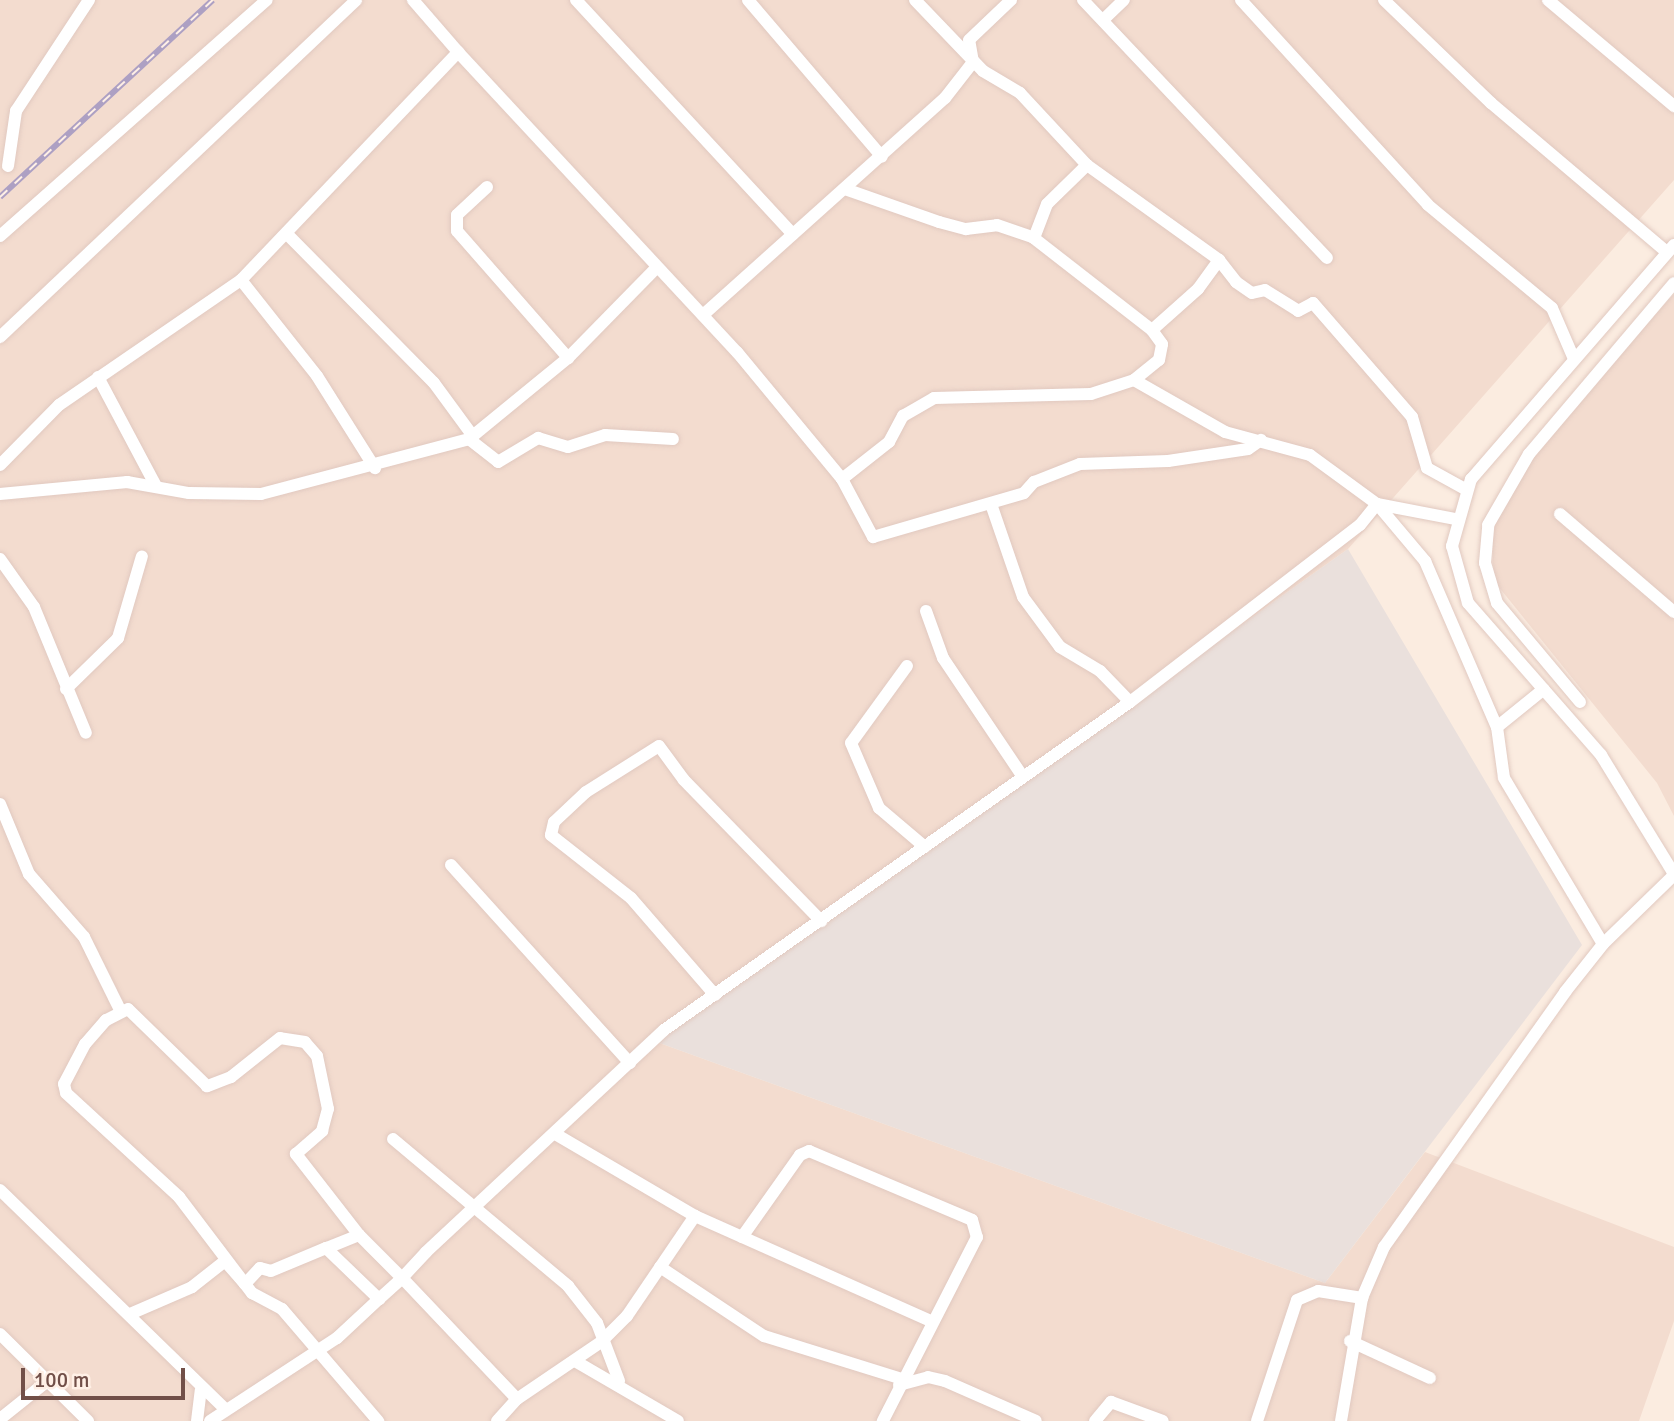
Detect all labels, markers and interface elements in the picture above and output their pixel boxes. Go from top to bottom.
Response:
scale bar [24,1354,189,1398]
text: 100 m [34,1367,89,1393]

